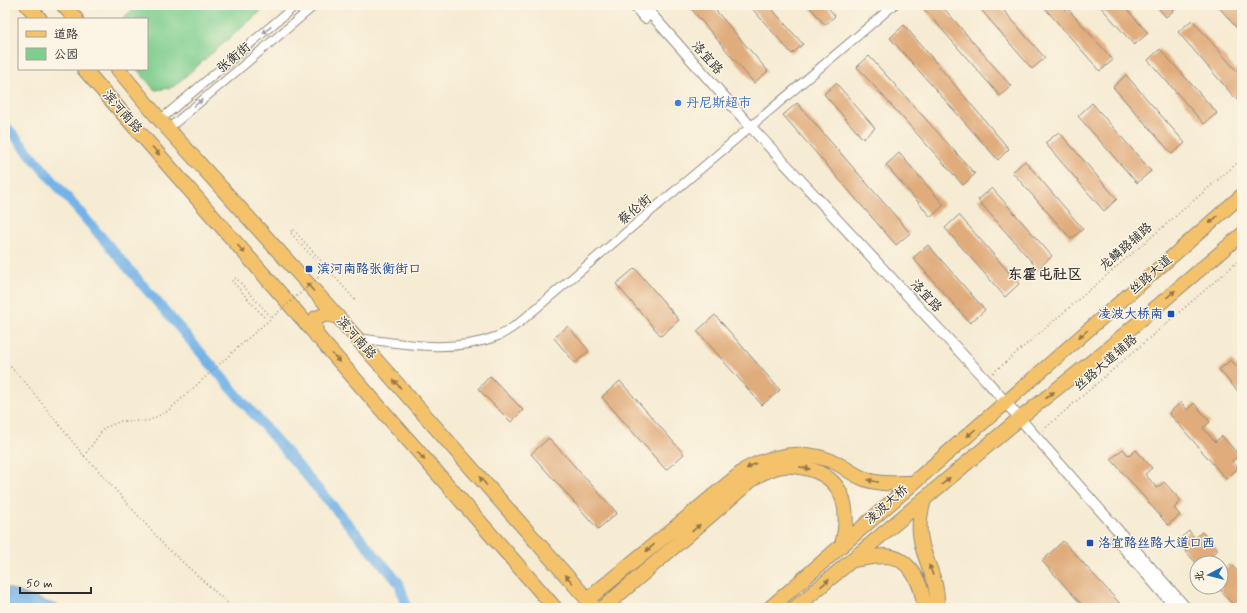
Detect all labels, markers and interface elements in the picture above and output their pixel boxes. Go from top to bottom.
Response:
legend [18,18,148,70]
one-way arrow [261,26,272,35]
text: 道路 [54,27,78,43]
street label: 洛宜路 [688,38,726,78]
street label: 张衡街 [214,39,254,77]
text: 公园 [54,47,78,63]
street label: 滨河南路 [99,87,145,137]
place label: 丹尼斯超市 [686,95,751,112]
marker: 丹尼斯超市 [673,98,683,108]
one-way arrow [193,99,204,108]
one-way arrow [151,146,160,156]
street label: 蔡伦街 [615,191,655,229]
one-way arrow [1207,216,1218,225]
street label: 龙鳞路辅路 [1096,219,1156,275]
one-way arrow [237,244,246,255]
street label: 丝路大道 [1126,252,1176,298]
place label: 滨河南路张衡街口 [317,261,421,278]
marker: 滨河南路张衡街口 [304,264,314,274]
district label: 东霍屯社区 [1007,265,1083,285]
street label: 洛宜路 [906,276,946,316]
one-way arrow [306,281,315,292]
one-way arrow [1166,289,1177,298]
place label: 凌波大桥南 [1098,306,1163,323]
marker: 凌波大桥南 [1166,309,1176,319]
street label: 滨河南路 [333,313,379,363]
one-way arrow [1078,329,1089,338]
street label: 丝路大道辅路 [1071,331,1141,395]
one-way arrow [331,353,340,363]
one-way arrow [392,379,401,389]
one-way arrow [1044,390,1055,399]
one-way arrow [965,428,976,437]
one-way arrow [417,450,426,461]
one-way arrow [745,463,757,470]
one-way arrow [799,465,811,471]
one-way arrow [478,476,488,486]
one-way arrow [867,477,879,483]
one-way arrow [941,477,951,486]
street label: 凌波大桥 [862,481,912,529]
one-way arrow [691,523,702,532]
place label: 洛宜路丝路大道口西 [1098,535,1215,552]
marker: 洛宜路丝路大道口西 [1085,538,1095,548]
one-way arrow [645,543,656,552]
north arrow [1189,555,1229,595]
one-way arrow [928,563,934,575]
scale bar [20,569,91,595]
text: 北 [1192,570,1208,582]
one-way arrow [564,574,573,584]
text: 50 m [26,576,53,592]
one-way arrow [820,578,830,587]

